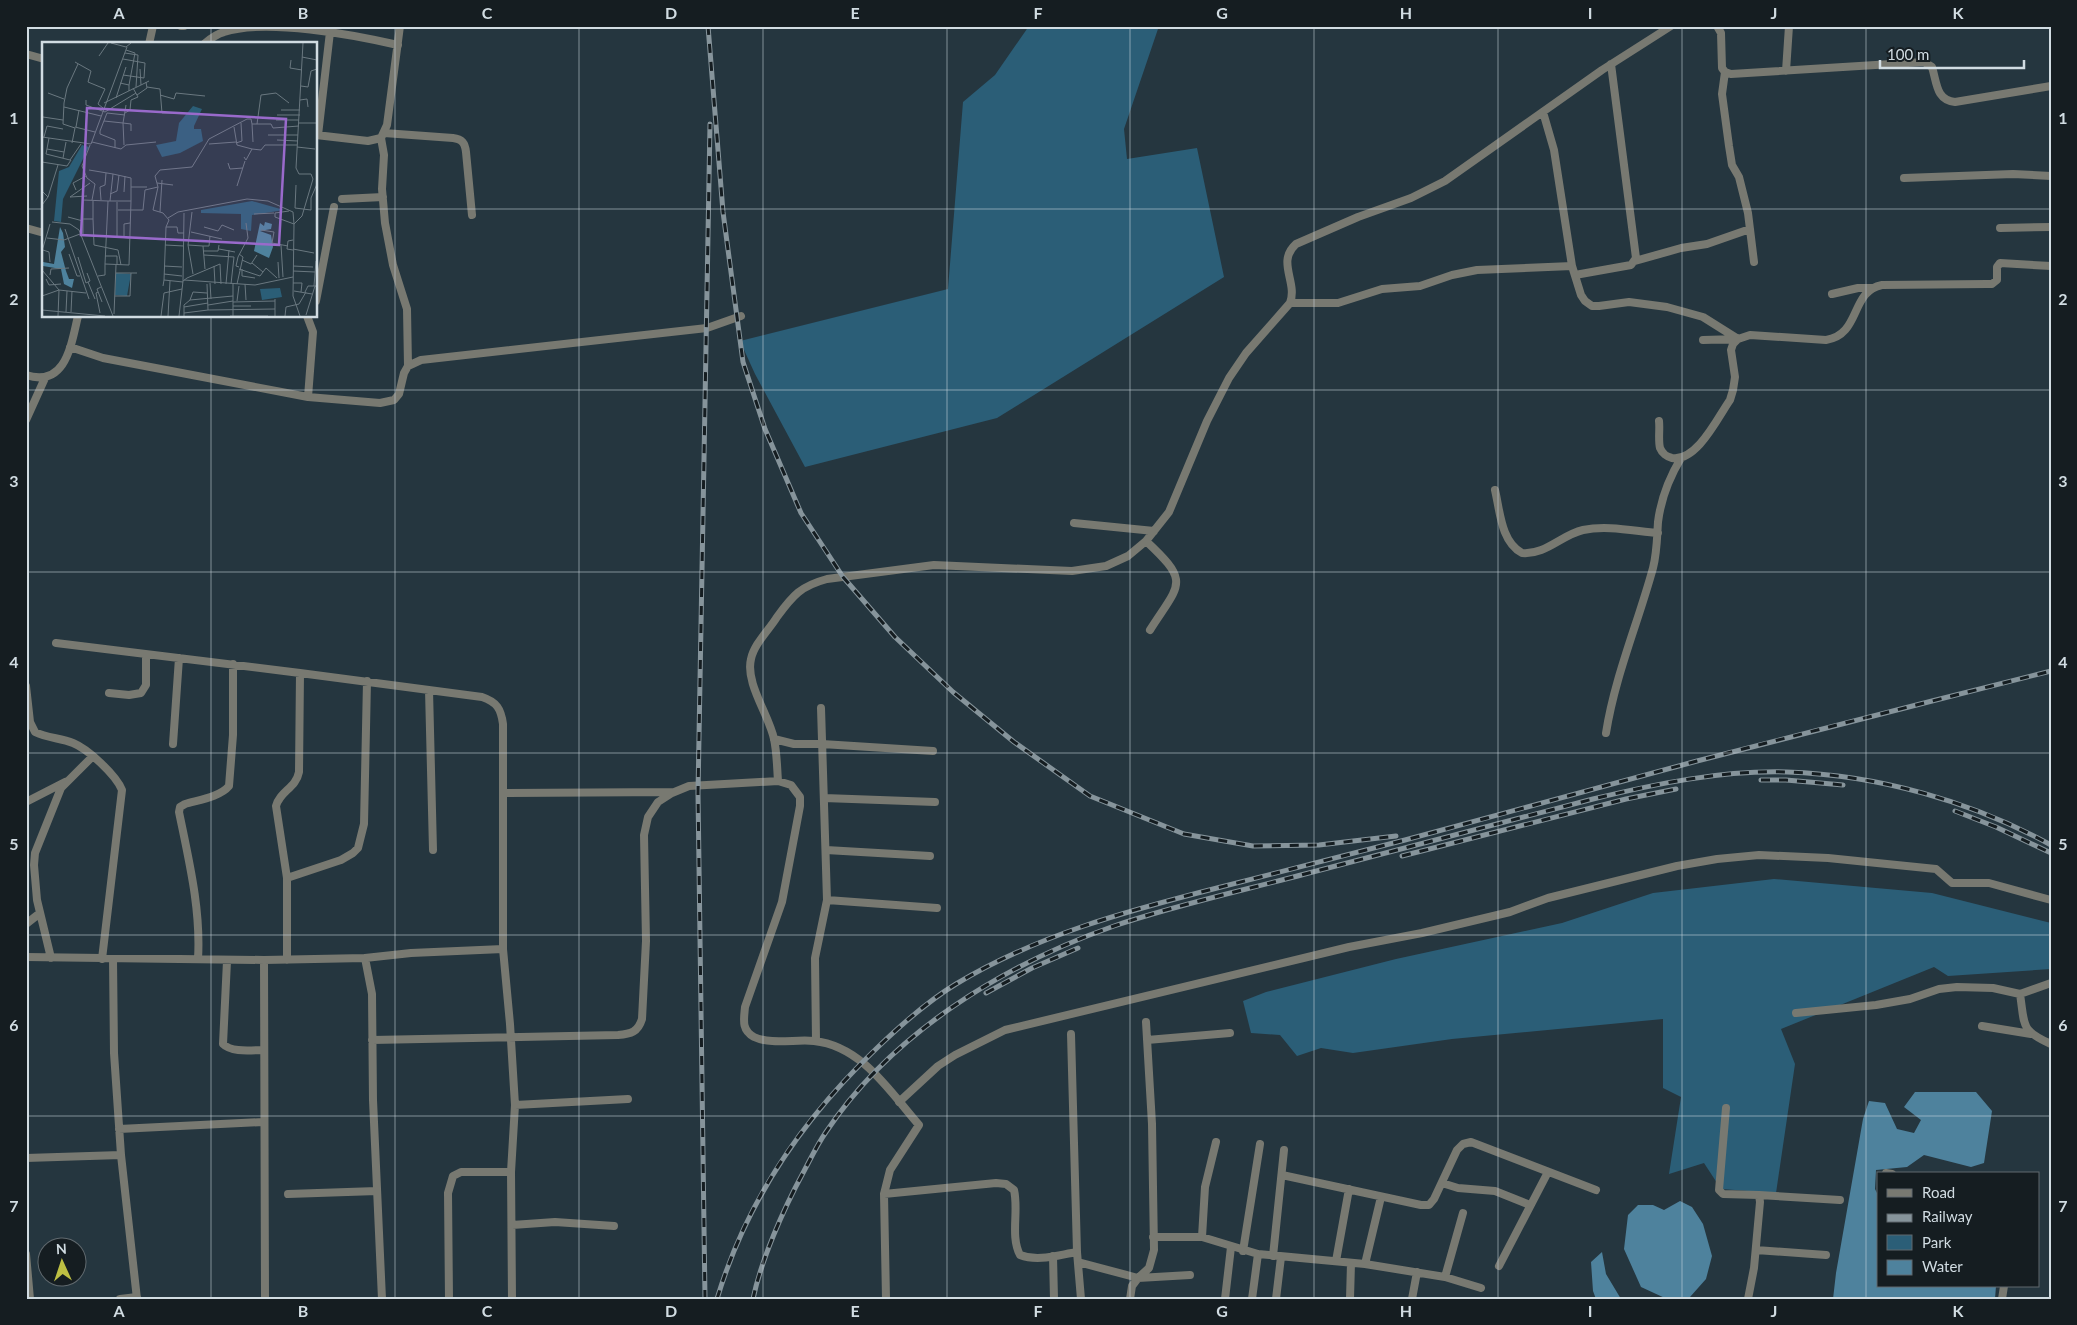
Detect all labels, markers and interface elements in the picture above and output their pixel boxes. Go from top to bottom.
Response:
text: A [112,3,125,22]
text: B [298,3,308,22]
text: C [482,3,493,22]
text: D [665,3,677,22]
text: E [850,3,860,22]
text: F [1033,3,1043,22]
text: G [1216,3,1228,22]
text: H [1400,3,1412,22]
text: I [1588,3,1592,22]
text: J [1771,3,1777,22]
text: K [1953,3,1965,22]
scale bar [1880,38,2023,70]
inset map [42,42,318,318]
text: 100 m [1887,45,1929,63]
text: 1 [9,108,19,127]
text: 1 [2058,108,2068,127]
text: 2 [9,289,19,308]
text: 2 [2058,289,2068,308]
text: 3 [9,471,19,490]
text: 3 [2058,471,2068,490]
text: 4 [9,652,19,671]
text: 4 [2058,652,2068,671]
text: 5 [9,834,19,853]
text: 5 [2058,834,2068,853]
text: 6 [9,1015,19,1034]
text: 6 [2058,1015,2068,1034]
legend [1877,1172,2040,1288]
text: Road [1922,1183,1955,1201]
text: 7 [9,1196,19,1215]
text: 7 [2058,1196,2068,1215]
text: Railway [1922,1207,1973,1225]
text: Park [1922,1233,1952,1251]
north arrow [38,1238,88,1288]
text: N [55,1240,67,1257]
text: Water [1922,1257,1963,1275]
text: A [112,1301,125,1320]
text: B [298,1301,308,1320]
text: C [482,1301,493,1320]
text: D [665,1301,677,1320]
text: E [850,1301,860,1320]
text: F [1033,1301,1043,1320]
text: G [1216,1301,1228,1320]
text: H [1400,1301,1412,1320]
text: I [1588,1301,1592,1320]
text: J [1771,1301,1777,1320]
text: K [1953,1301,1965,1320]

